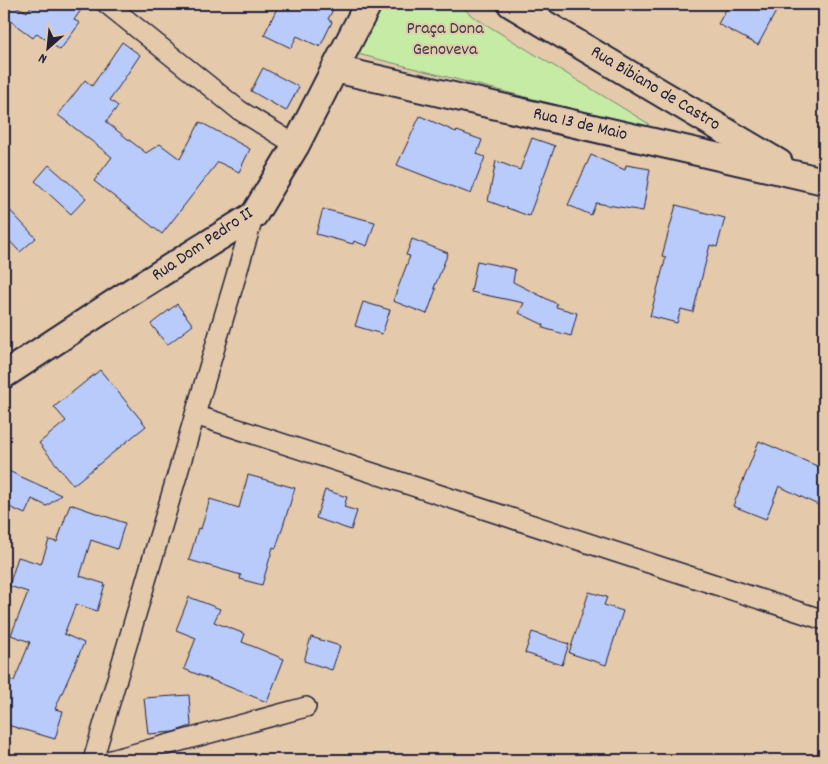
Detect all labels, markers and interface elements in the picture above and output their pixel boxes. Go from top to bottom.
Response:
park label: Praça Dona Genoveva [406,17,484,63]
north arrow [22,22,72,72]
street label: Rua Bibiano de Castro [585,40,725,138]
text: N [35,47,51,68]
street label: Rua 13 de Maio [530,102,630,148]
street label: Rua Dom Pedro II [147,202,259,288]

